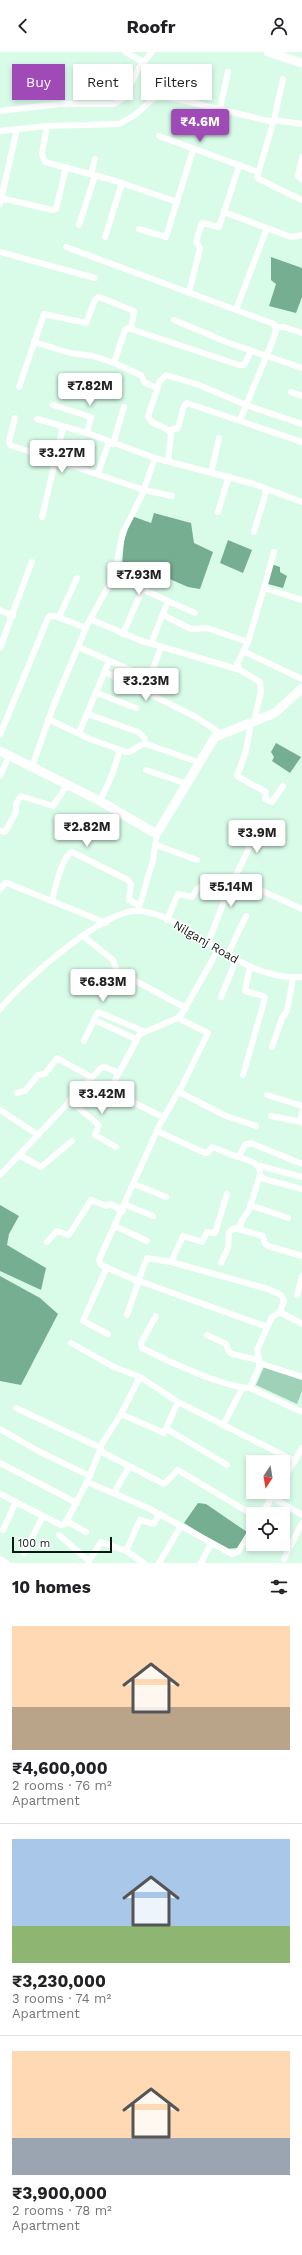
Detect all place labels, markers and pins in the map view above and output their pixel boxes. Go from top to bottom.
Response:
pin: ₹4.6M [172,109,228,143]
pin: ₹7.82M [57,373,123,407]
pin: ₹3.27M [29,440,95,474]
pin: ₹7.93M [106,562,172,596]
pin: ₹3.23M [113,668,179,702]
pin: ₹2.82M [54,814,120,848]
pin: ₹3.9M [229,820,285,854]
pin: ₹5.14M [198,874,264,908]
pin: ₹6.83M [70,969,136,1003]
pin: ₹3.42M [69,1081,135,1115]

